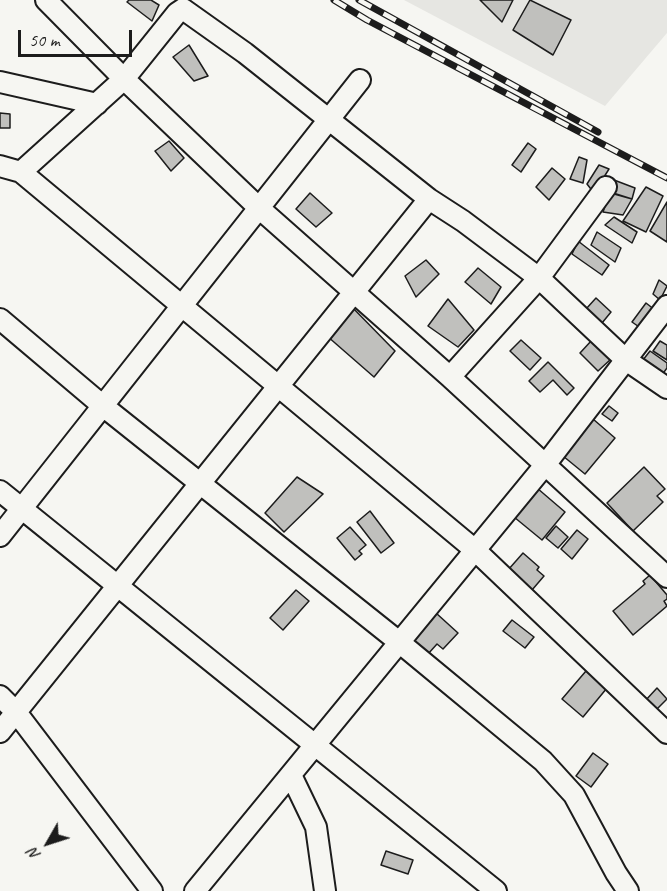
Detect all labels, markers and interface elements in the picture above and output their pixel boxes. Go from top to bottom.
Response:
scale bar [21,18,135,56]
text: 50 m [29,29,60,51]
north arrow [18,813,78,873]
text: N [23,844,45,864]

